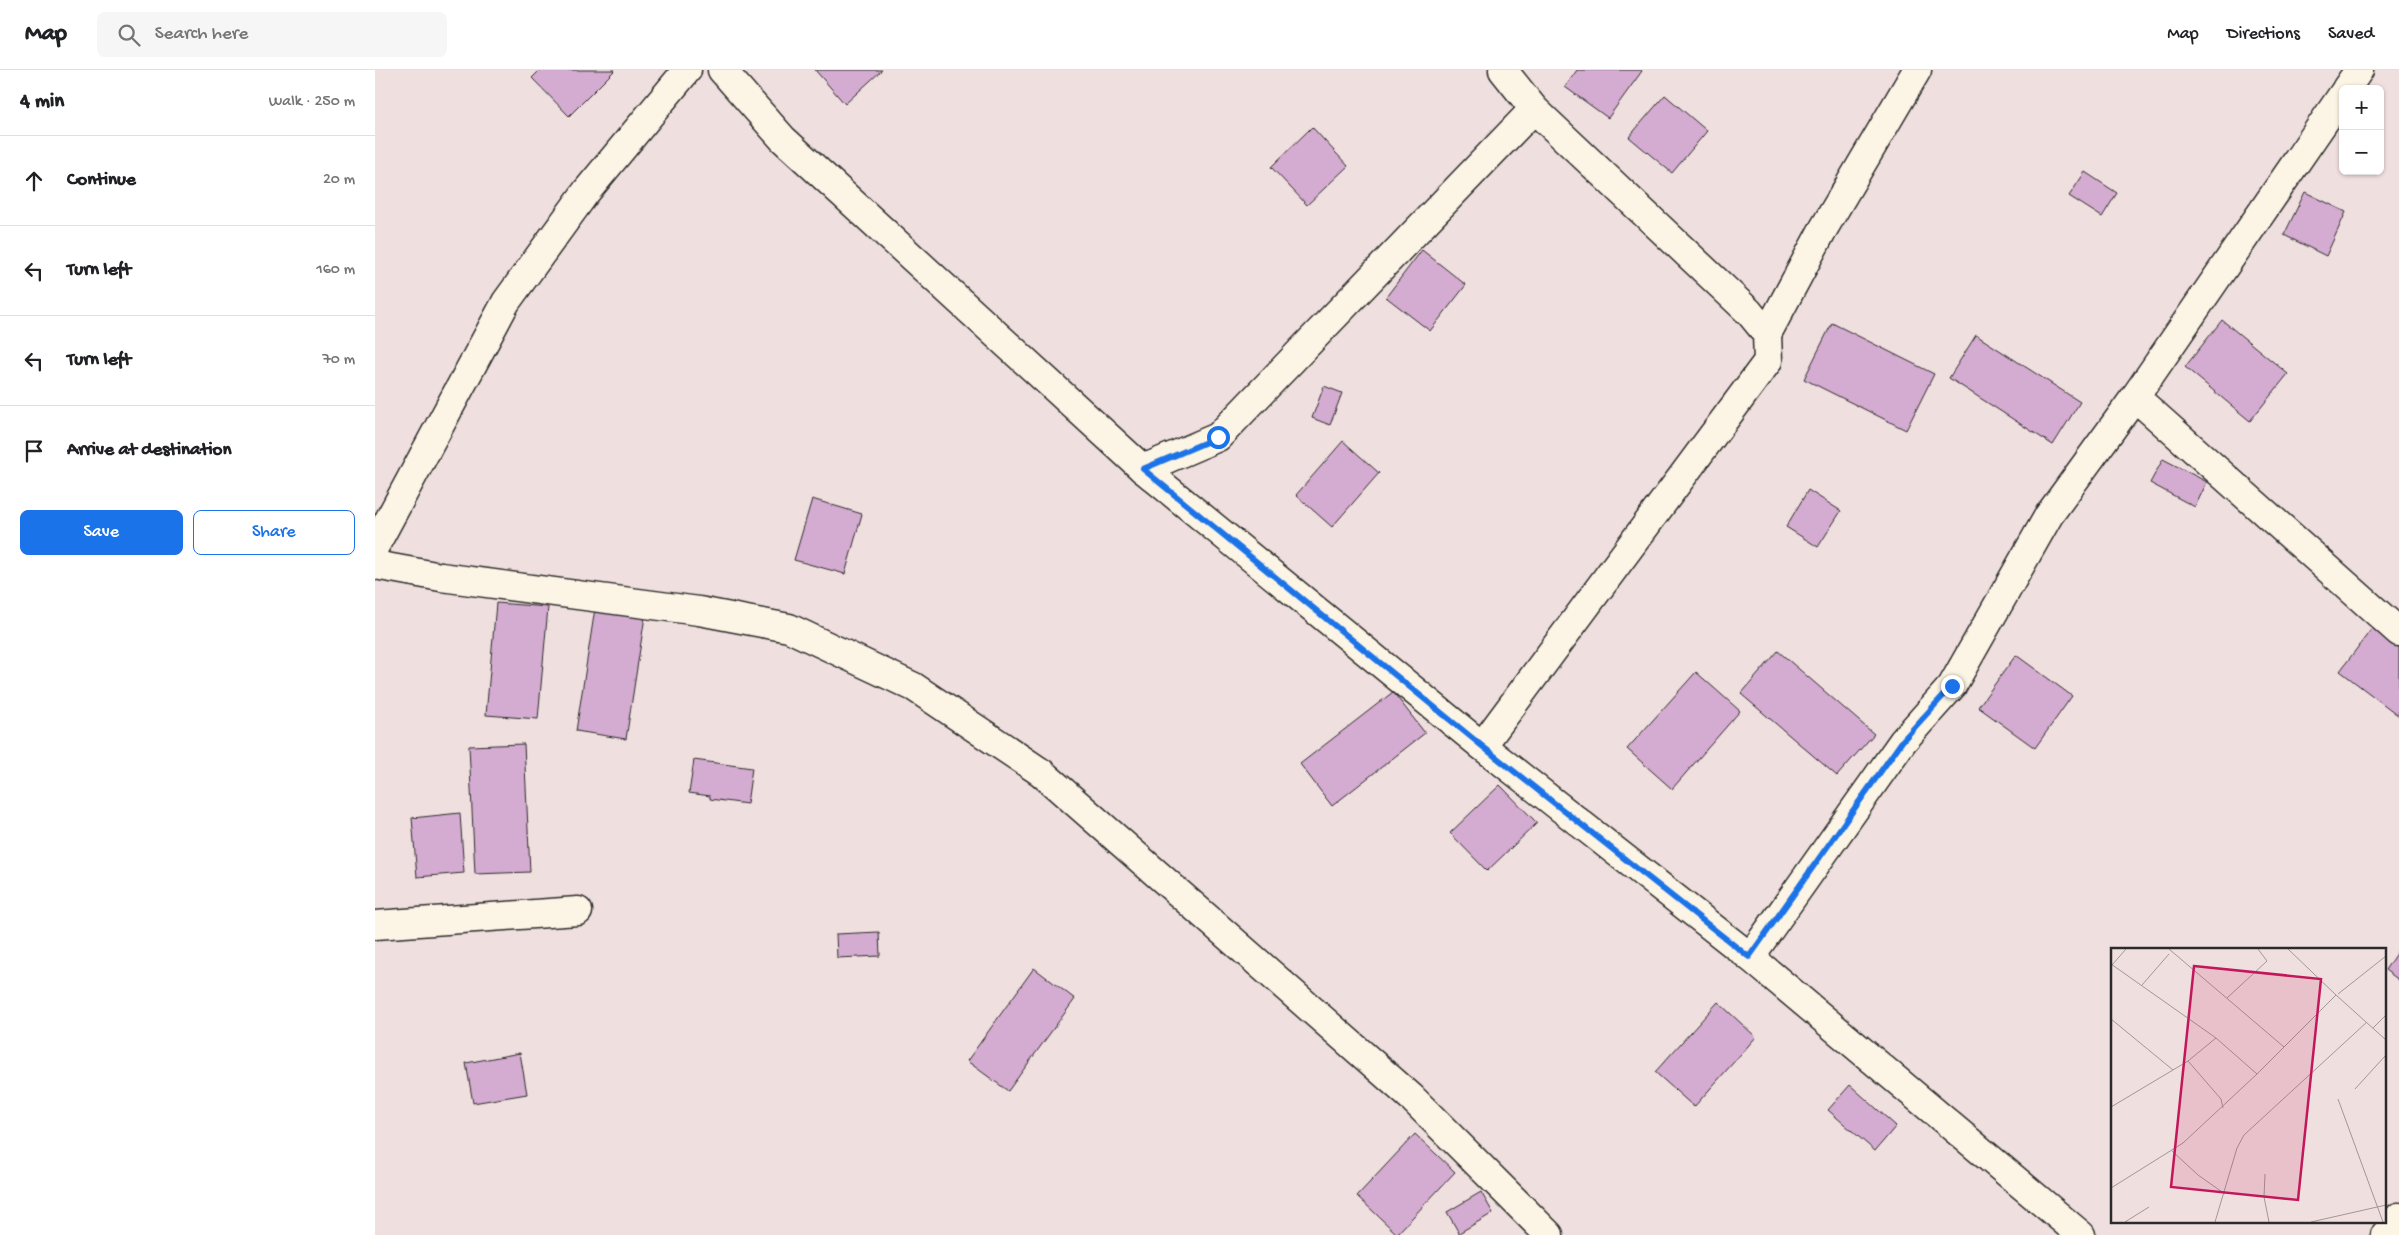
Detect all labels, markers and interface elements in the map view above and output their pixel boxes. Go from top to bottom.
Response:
search box [97,12,447,57]
text: Map [25,20,67,49]
icon: search [115,21,143,49]
text: Search here [155,23,248,46]
text: Map [2167,24,2199,45]
text: Directions [2227,24,2300,45]
text: Saved [2328,24,2374,45]
map controls [2339,85,2384,175]
button: + [2339,85,2384,130]
text: 4 min [20,90,64,115]
text: Walk · 250 m [269,93,355,112]
button: − [2339,130,2384,175]
icon: ahead [20,167,48,195]
text: Continue [67,169,136,192]
text: 20 m [323,171,355,190]
icon: left [20,257,48,285]
text: Turn left [67,259,131,282]
text: 160 m [316,261,355,280]
icon: left [20,347,48,375]
text: Turn left [67,349,131,372]
text: 70 m [322,351,355,370]
route start [1207,426,1230,449]
icon: arrive [20,437,48,465]
text: Arrive at destination [67,439,231,462]
button: Save [20,510,183,555]
button: Share [193,510,355,555]
route end [1941,675,1964,698]
inset map [2111,948,2387,1222]

